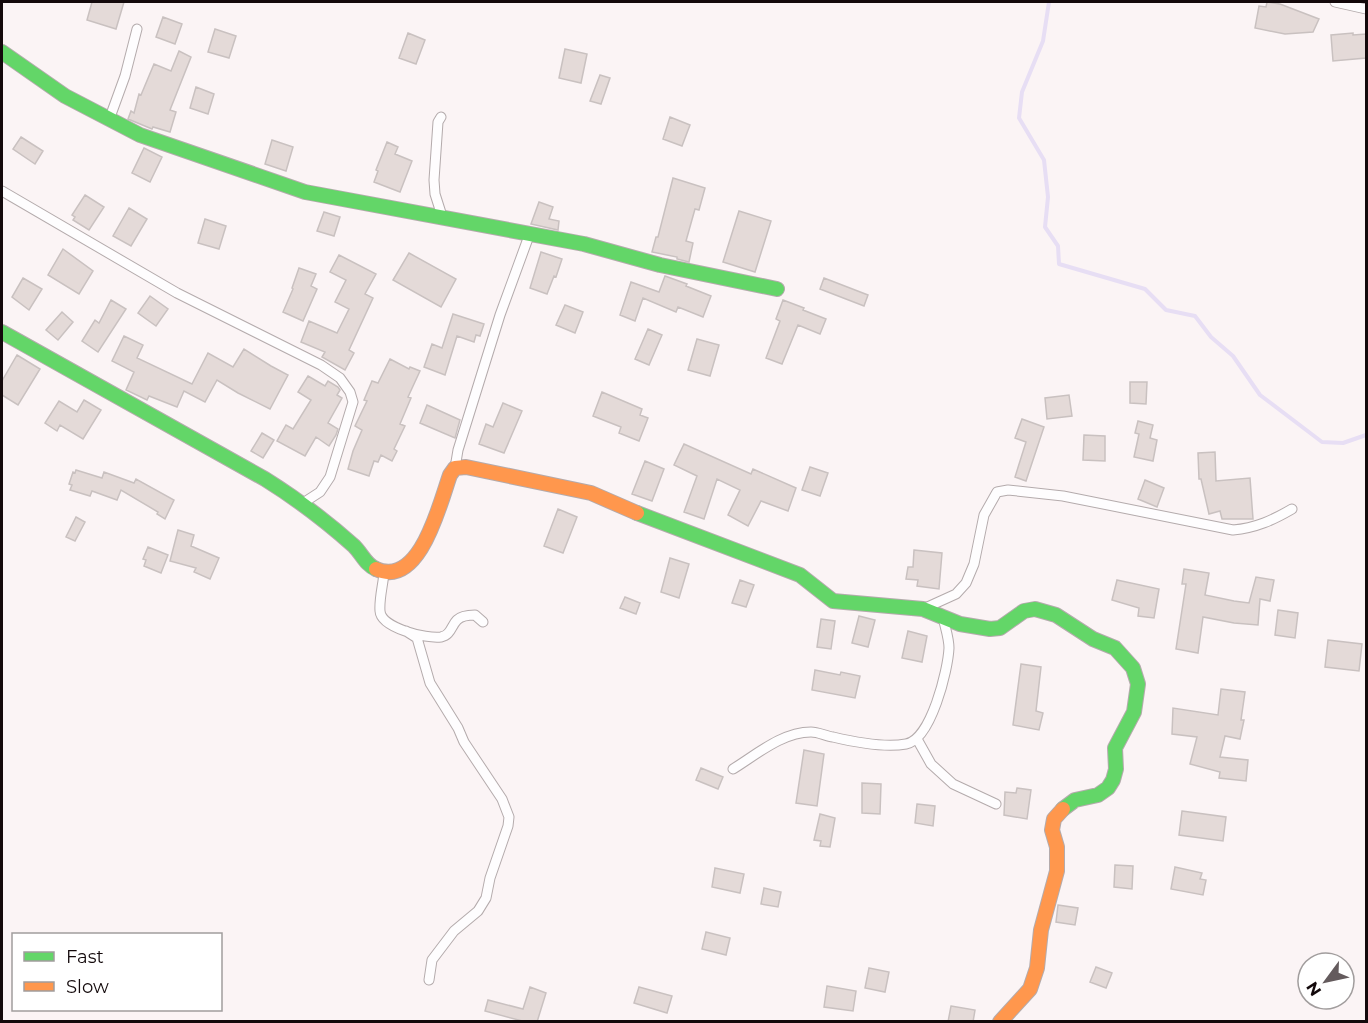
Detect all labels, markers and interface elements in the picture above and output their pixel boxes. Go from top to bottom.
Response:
legend [12,933,222,1011]
text: Fast [66,946,104,968]
north arrow [1296,951,1356,1011]
text: Slow [66,976,109,998]
text: N [1302,978,1325,999]

